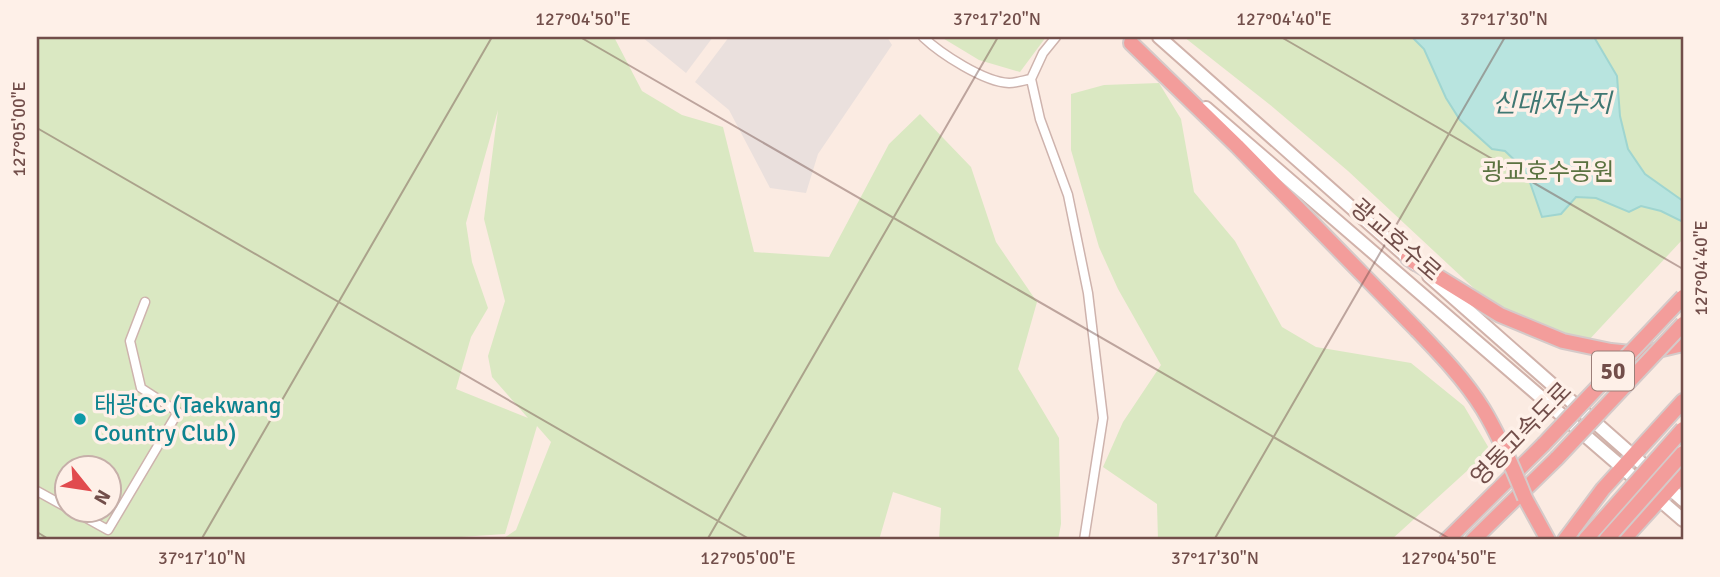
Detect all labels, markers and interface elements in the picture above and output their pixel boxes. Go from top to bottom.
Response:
text: 127°04'50"E [535,8,631,30]
text: 37°17'20"N [953,8,1041,30]
text: 127°04'40"E [1236,8,1332,30]
text: 37°17'30"N [1460,8,1548,30]
text: 127°05'00"E [8,81,30,177]
water label: 신대저수지 [1492,88,1614,120]
park label: 광교호수공원 [1482,157,1614,187]
street label: 광교호수로 [1344,192,1448,288]
text: 127°04'40"E [1690,220,1712,316]
road number: 50 [1592,352,1634,390]
street label: 영동고속도로 [1464,376,1578,492]
place label: 태광CC (Taekwang Country Club) [94,390,281,448]
marker: 태광CC (Taekwang Country Club) [72,411,88,427]
north arrow [52,454,122,524]
text: N [88,485,116,509]
text: 37°17'10"N [158,547,246,569]
text: 127°05'00"E [700,547,796,569]
text: 37°17'30"N [1171,547,1259,569]
text: 127°04'50"E [1401,547,1497,569]

